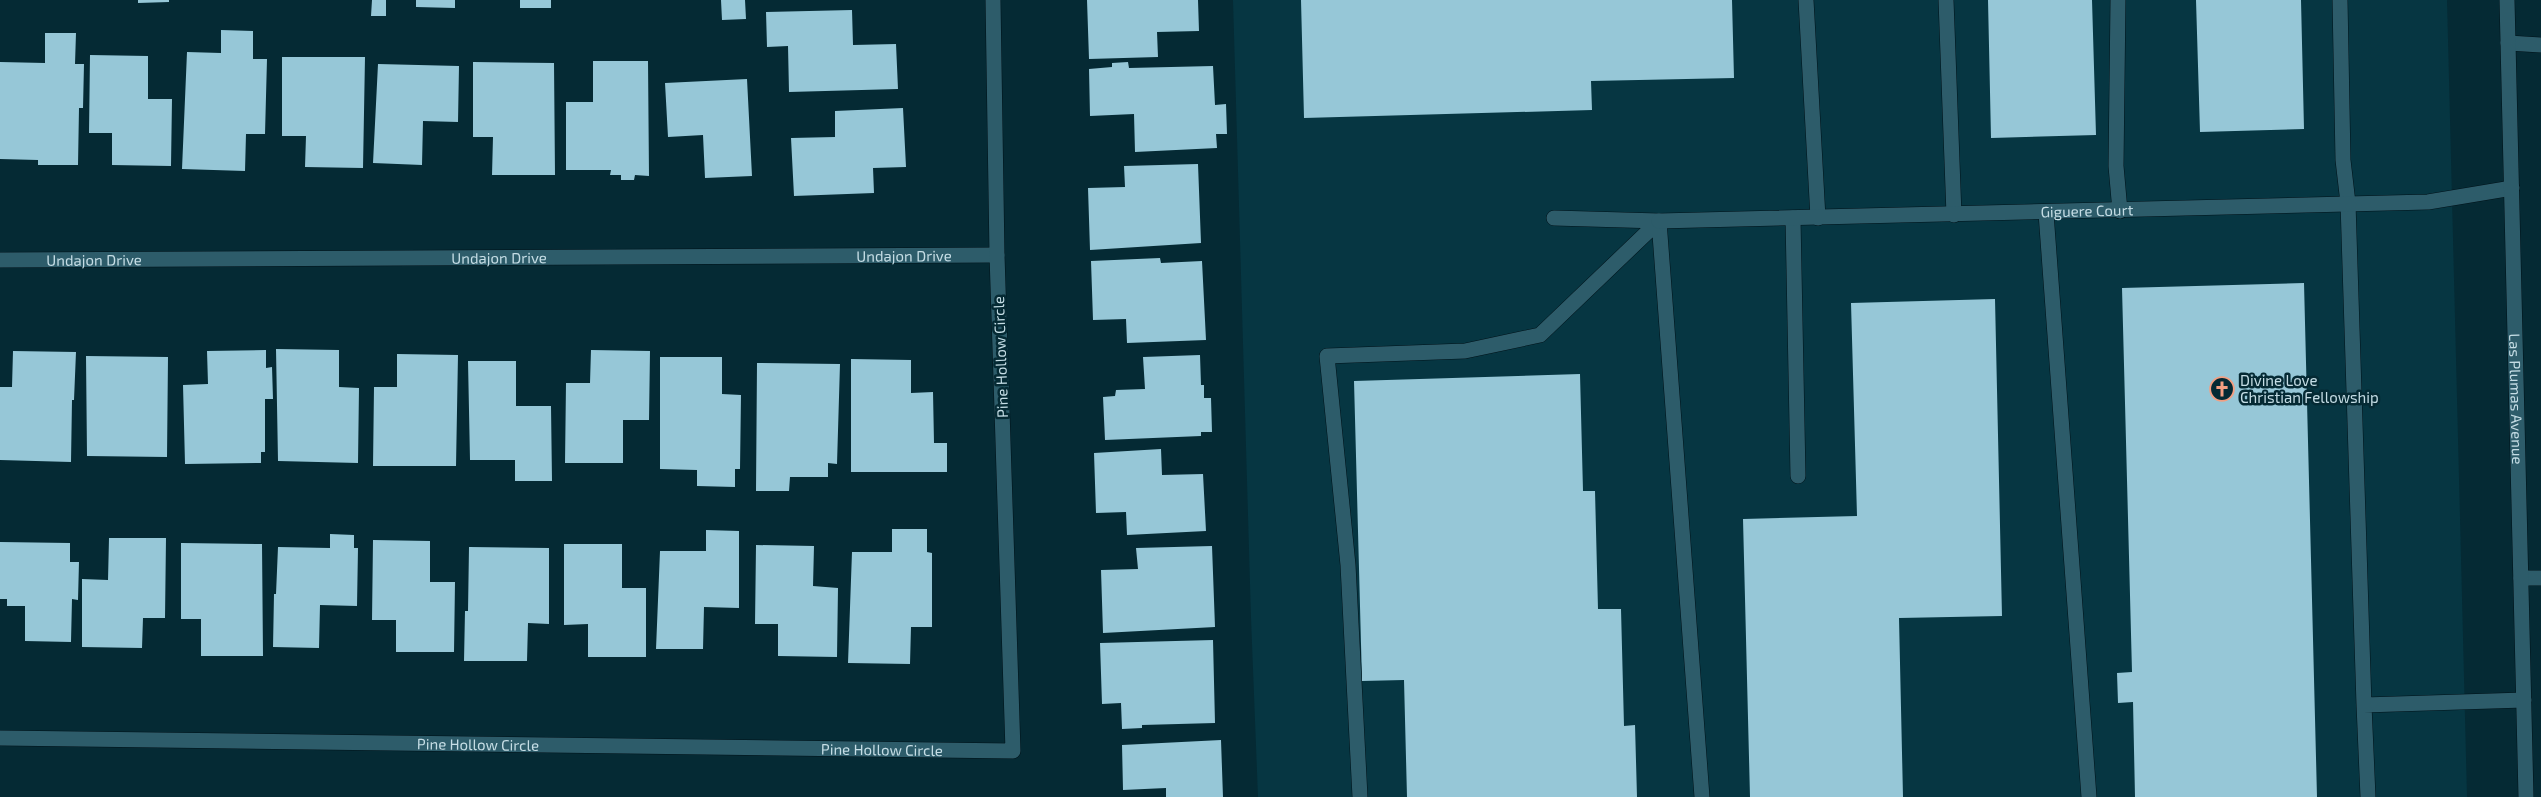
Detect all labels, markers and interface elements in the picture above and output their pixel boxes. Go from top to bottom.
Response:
street label: Giguere Court [2040,200,2134,221]
street label: Undajon Drive [856,246,952,266]
street label: Undajon Drive [451,248,547,268]
street label: Undajon Drive [46,250,142,270]
street label: Pine Hollow Circle [989,296,1011,418]
street label: Las Plumas Avenue [2506,333,2527,465]
place label: Divine Love Christian Fellowship [2240,371,2379,406]
church icon: Divine Love Christian Fellowship [2209,376,2235,402]
street label: Pine Hollow Circle [417,734,539,754]
street label: Pine Hollow Circle [821,740,943,759]

